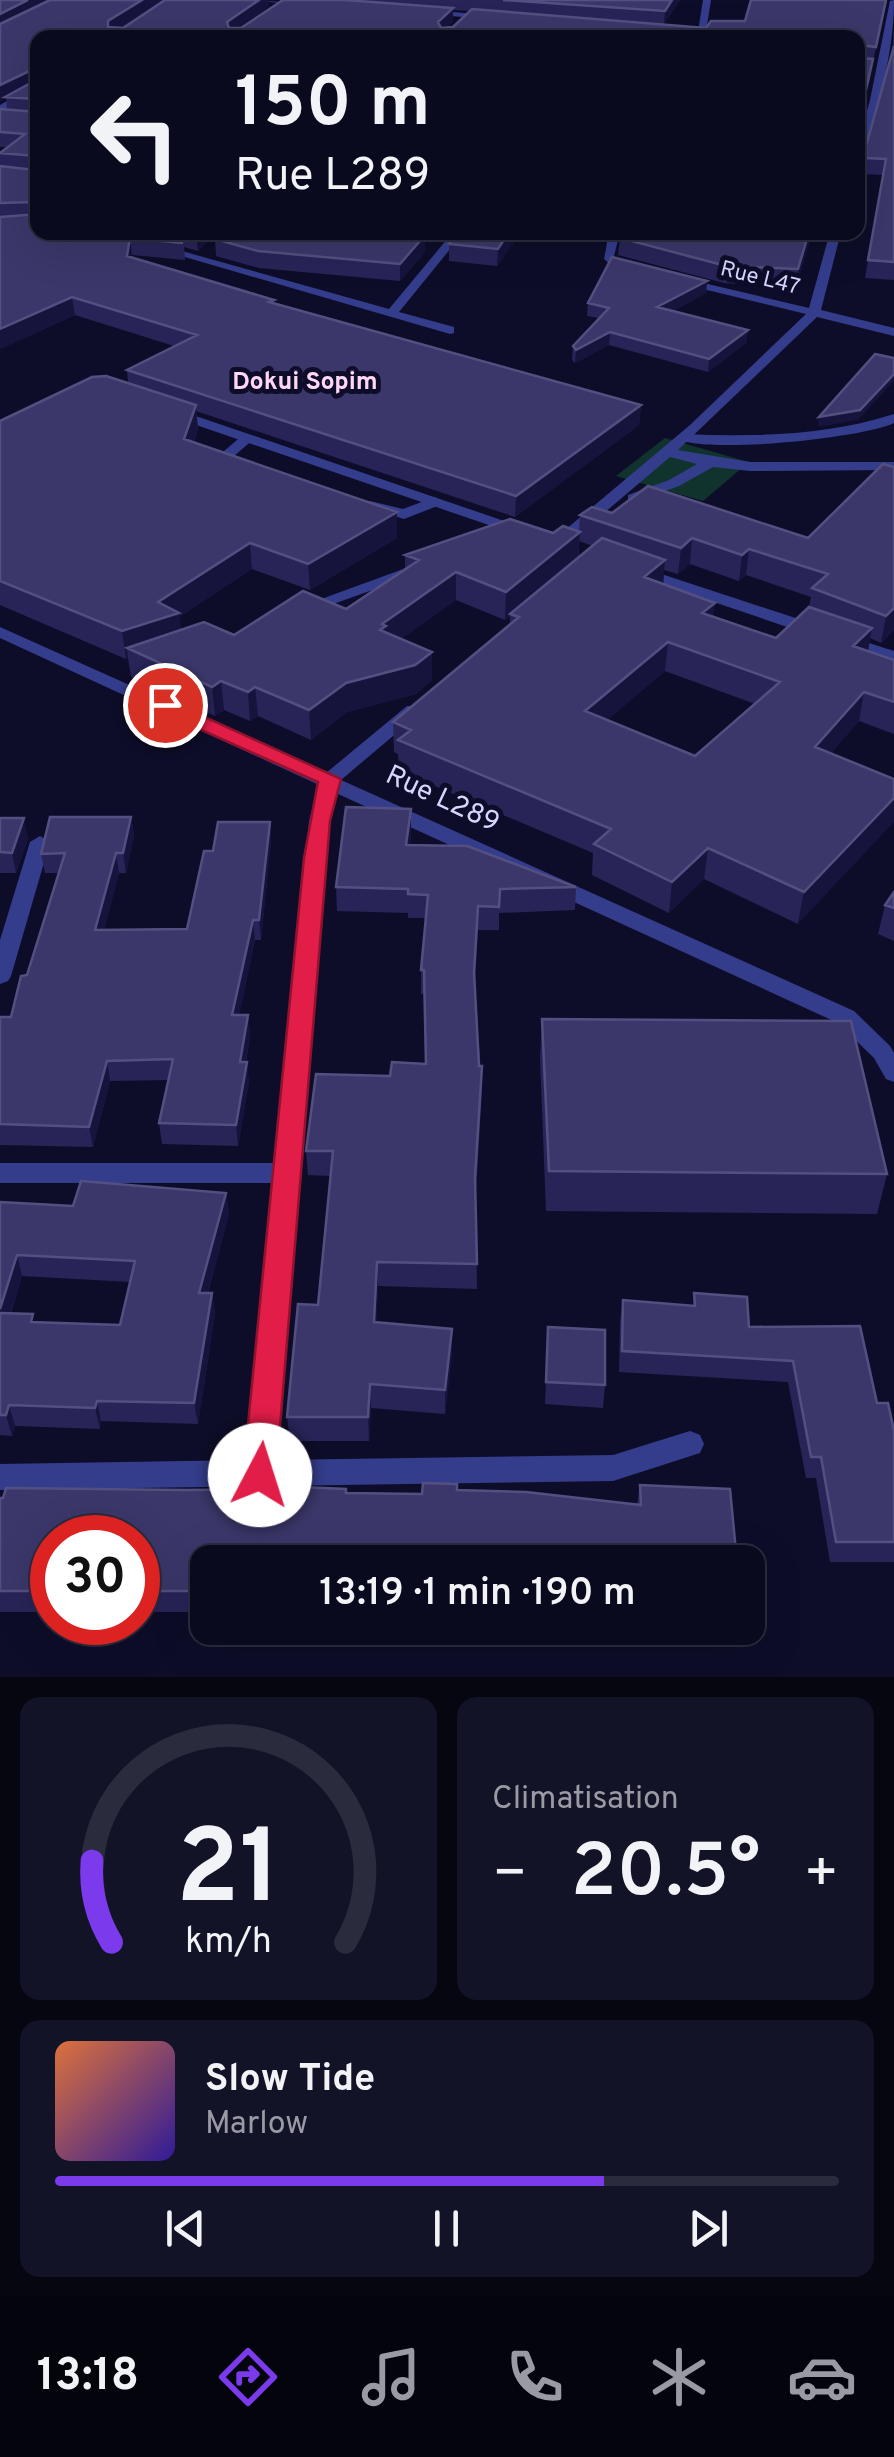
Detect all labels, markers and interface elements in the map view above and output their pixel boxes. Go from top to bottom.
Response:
text: 150 m [235,62,430,151]
icon: left [70,70,200,200]
text: Rue L289 [235,149,430,206]
street label: Rue L47 [717,256,803,302]
district label: Dokui Sopim [232,367,378,399]
pin [123,663,208,748]
icon: arrive [138,678,193,733]
street label: Rue L289 [379,758,505,842]
position arrow [208,1423,312,1527]
speed limit sign: 30 [30,1515,160,1645]
text: 13:19 · 1 min · 190 m [319,1570,636,1619]
text: Climatisation [492,1780,679,1820]
text: 21 [176,1808,281,1940]
text: 20.5° [571,1828,760,1923]
text: − [492,1841,527,1911]
text: + [804,1841,839,1911]
text: km/h [185,1920,272,1966]
text: Slow Tide [205,2056,375,2105]
text: Marlow [205,2105,308,2145]
icon: previous [158,2201,213,2256]
icon: pause [419,2201,474,2256]
icon: next [681,2201,736,2256]
icon: directions [213,2342,283,2412]
icon: music [356,2342,426,2412]
icon: phone [500,2342,570,2412]
icon: climate [644,2342,714,2412]
icon: car [787,2342,857,2412]
text: 13:18 [37,2349,139,2406]

